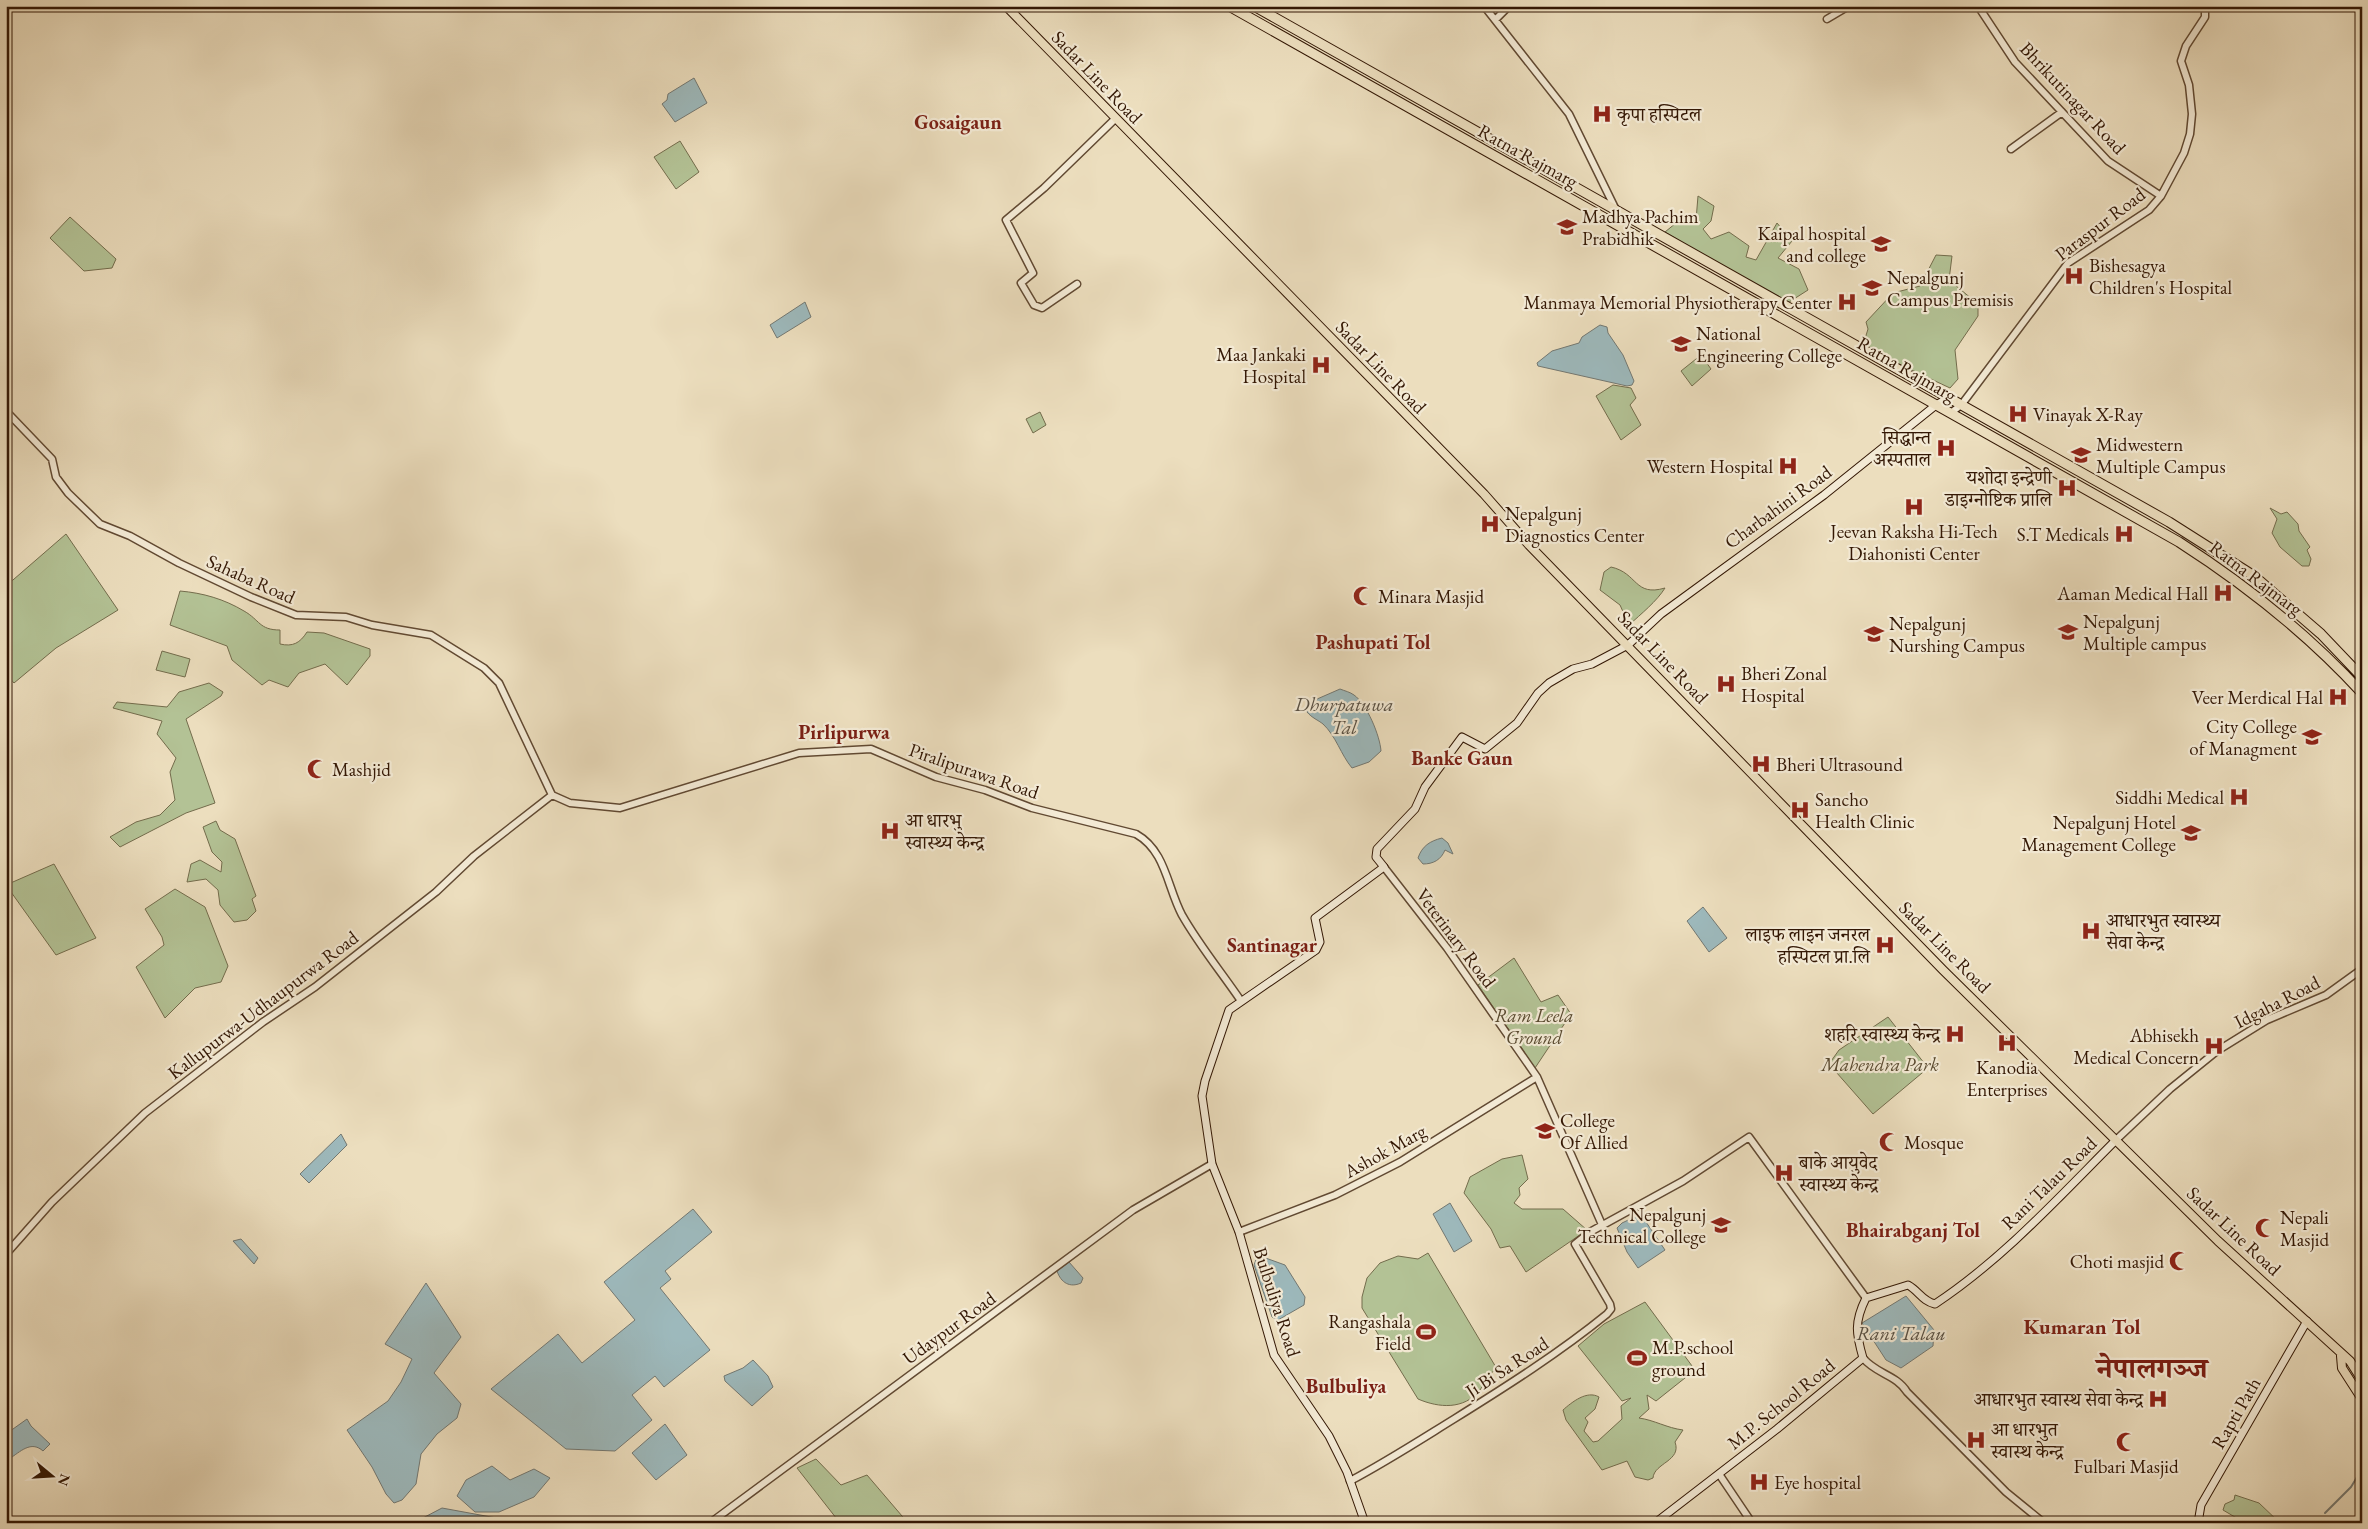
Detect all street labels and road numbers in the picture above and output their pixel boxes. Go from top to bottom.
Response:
street label: Sadar Line Road [1046,25,1148,129]
street label: Bhrikutinagar Road [2014,37,2132,160]
street label: Ratna Rajmarg [1474,118,1583,194]
street label: Paraspur Road [2050,182,2151,266]
street label: Sadar Line Road [1330,315,1432,419]
street label: Ratna Rajmarg [1853,330,1962,408]
street label: Charbahini Road [1719,459,1837,554]
street label: Ratna Rajmarg [2204,535,2308,622]
street label: Sahaba Road [203,548,300,610]
street label: Sadar Line Road [1612,605,1714,709]
street label: Piralipurawa Road [906,737,1043,805]
street label: Veterinary Road [1410,883,1502,993]
street label: Sadar Line Road [1894,896,1997,999]
street label: Kallupurwa-Udhaupurwa Road [163,925,364,1085]
street label: Idgaha Road [2230,970,2324,1034]
street label: Ashok Marg [1339,1118,1431,1184]
street label: Rani Talau Road [1996,1131,2102,1235]
street label: Sadar Line Road [2181,1181,2287,1281]
street label: Bulbuliya Road [1248,1244,1307,1360]
street label: Udaypur Road [898,1286,1001,1370]
street label: Ji Bi Sa Road [1459,1331,1554,1404]
street label: M.P. School Road [1722,1353,1840,1455]
street label: Rapti Path [2206,1373,2267,1453]

